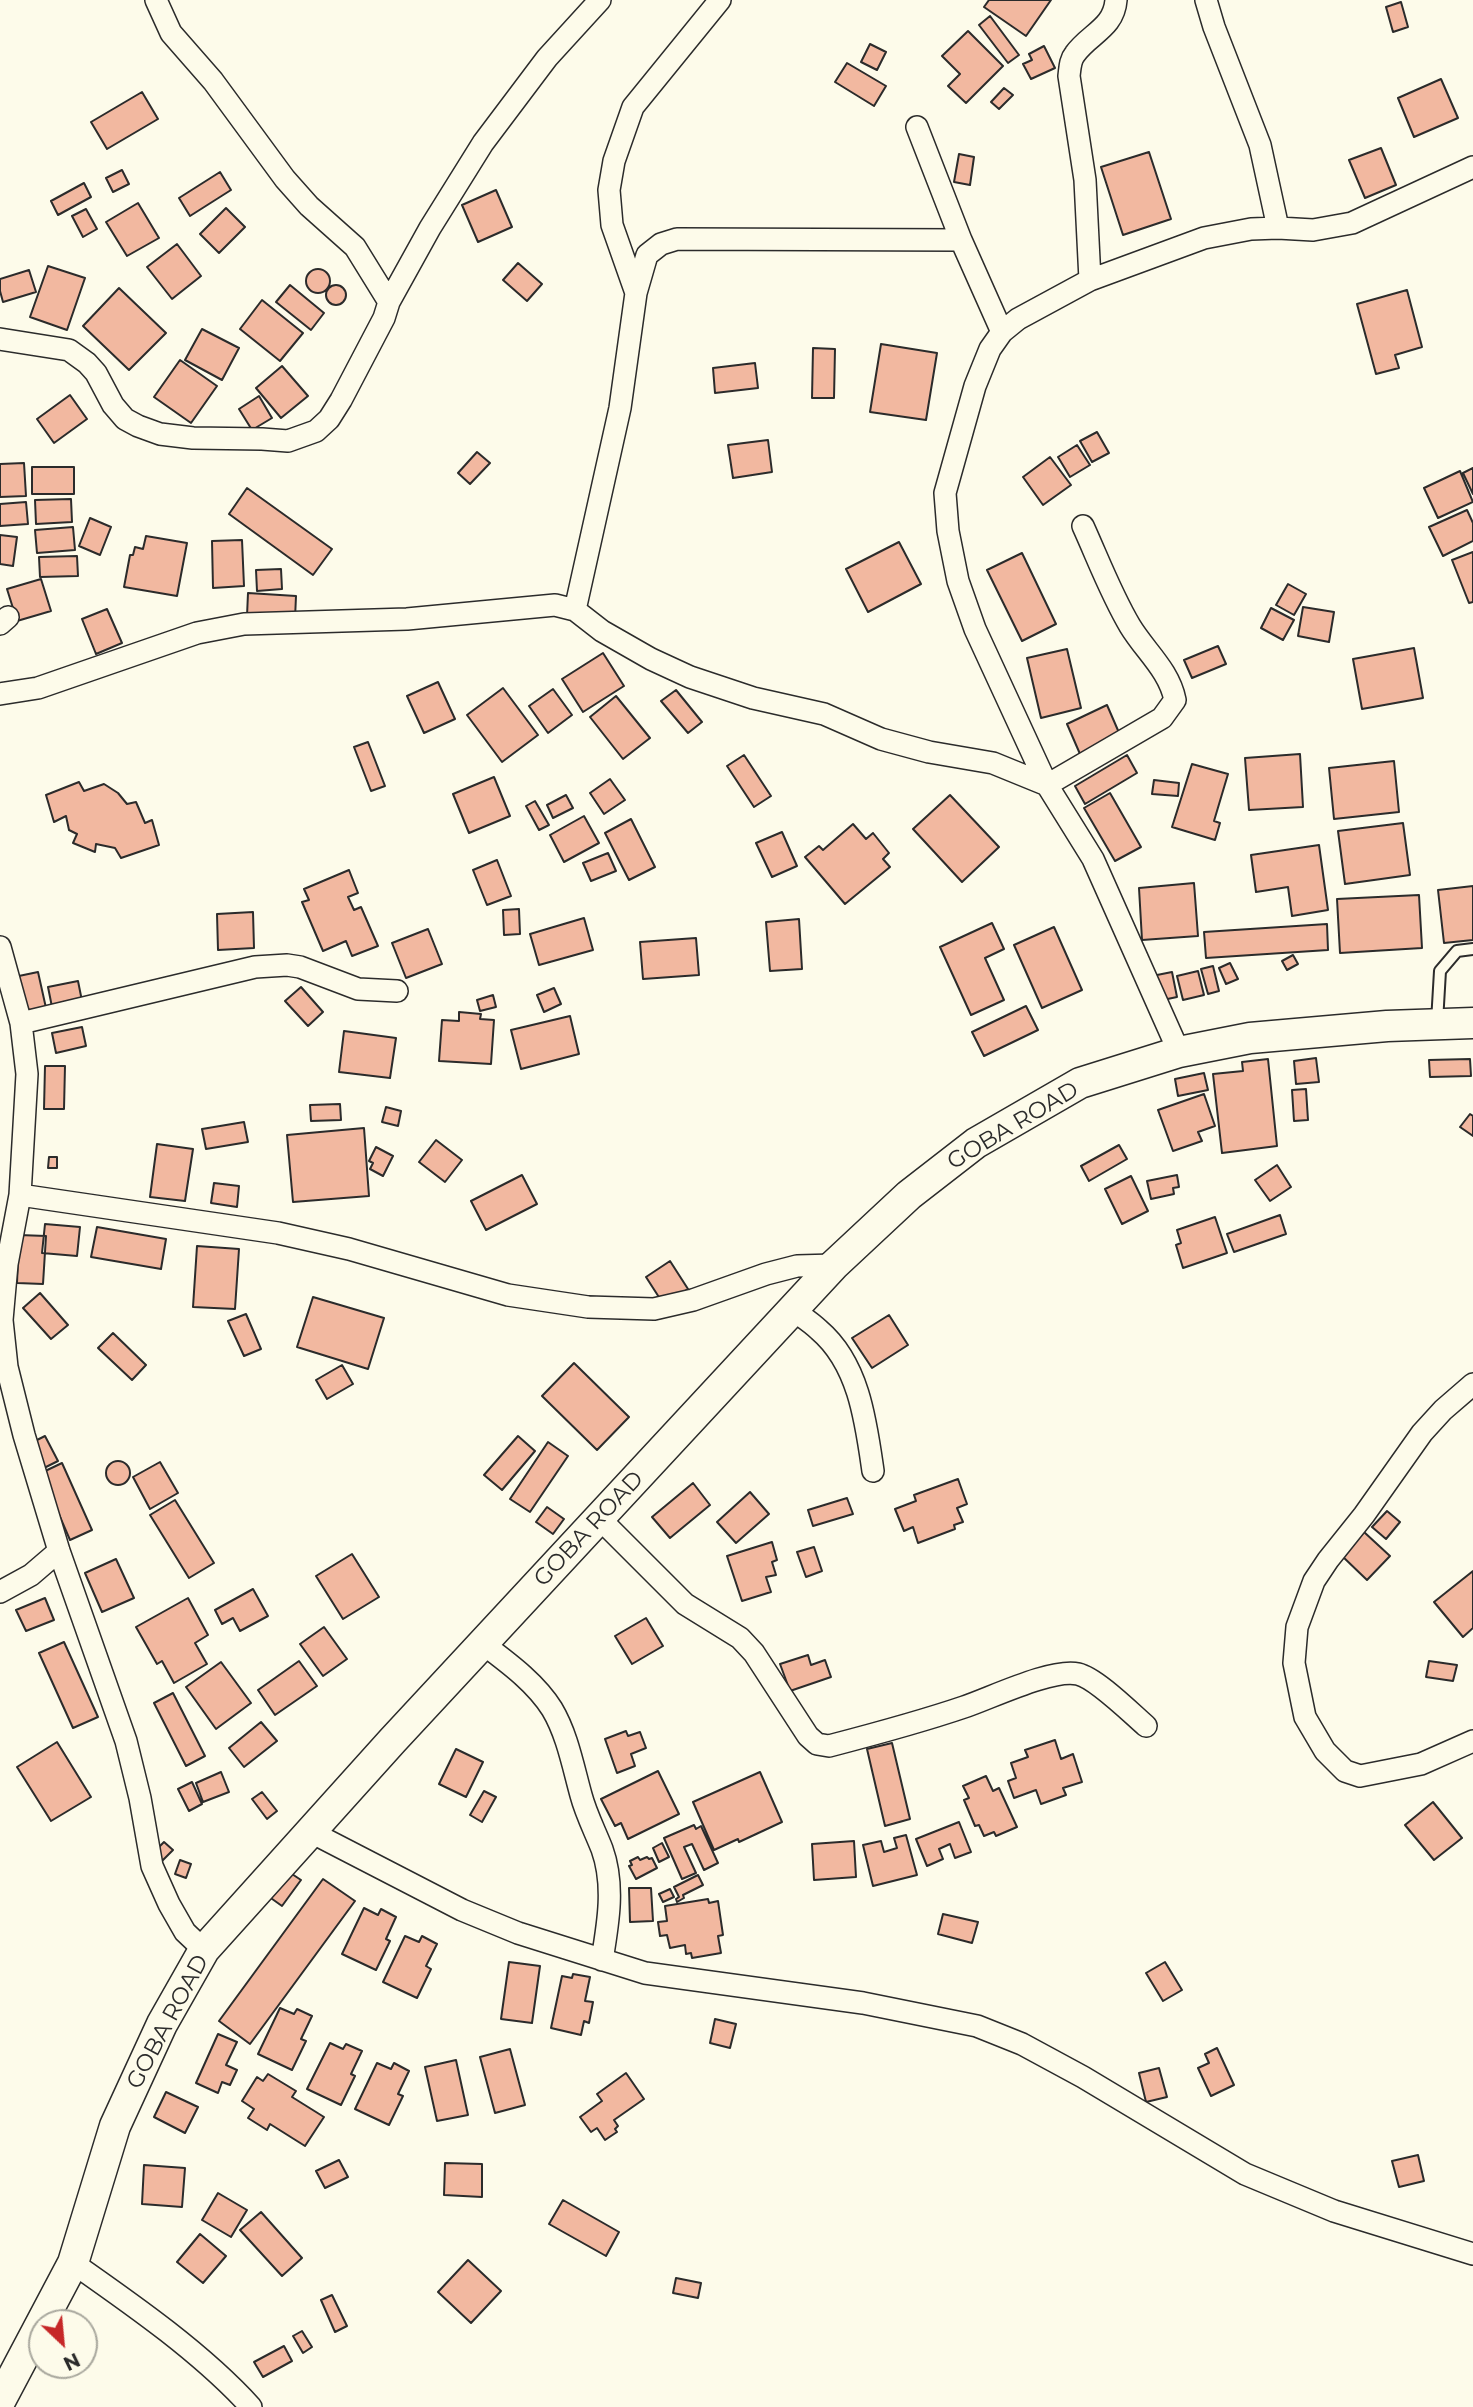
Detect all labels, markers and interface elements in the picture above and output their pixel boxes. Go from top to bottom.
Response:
street label: GOBA ROAD [942,1076,1084,1176]
street label: GOBA ROAD [528,1465,650,1593]
street label: GOBA ROAD [121,1950,215,2094]
north arrow [28,2309,98,2379]
text: N [60,2348,83,2375]

